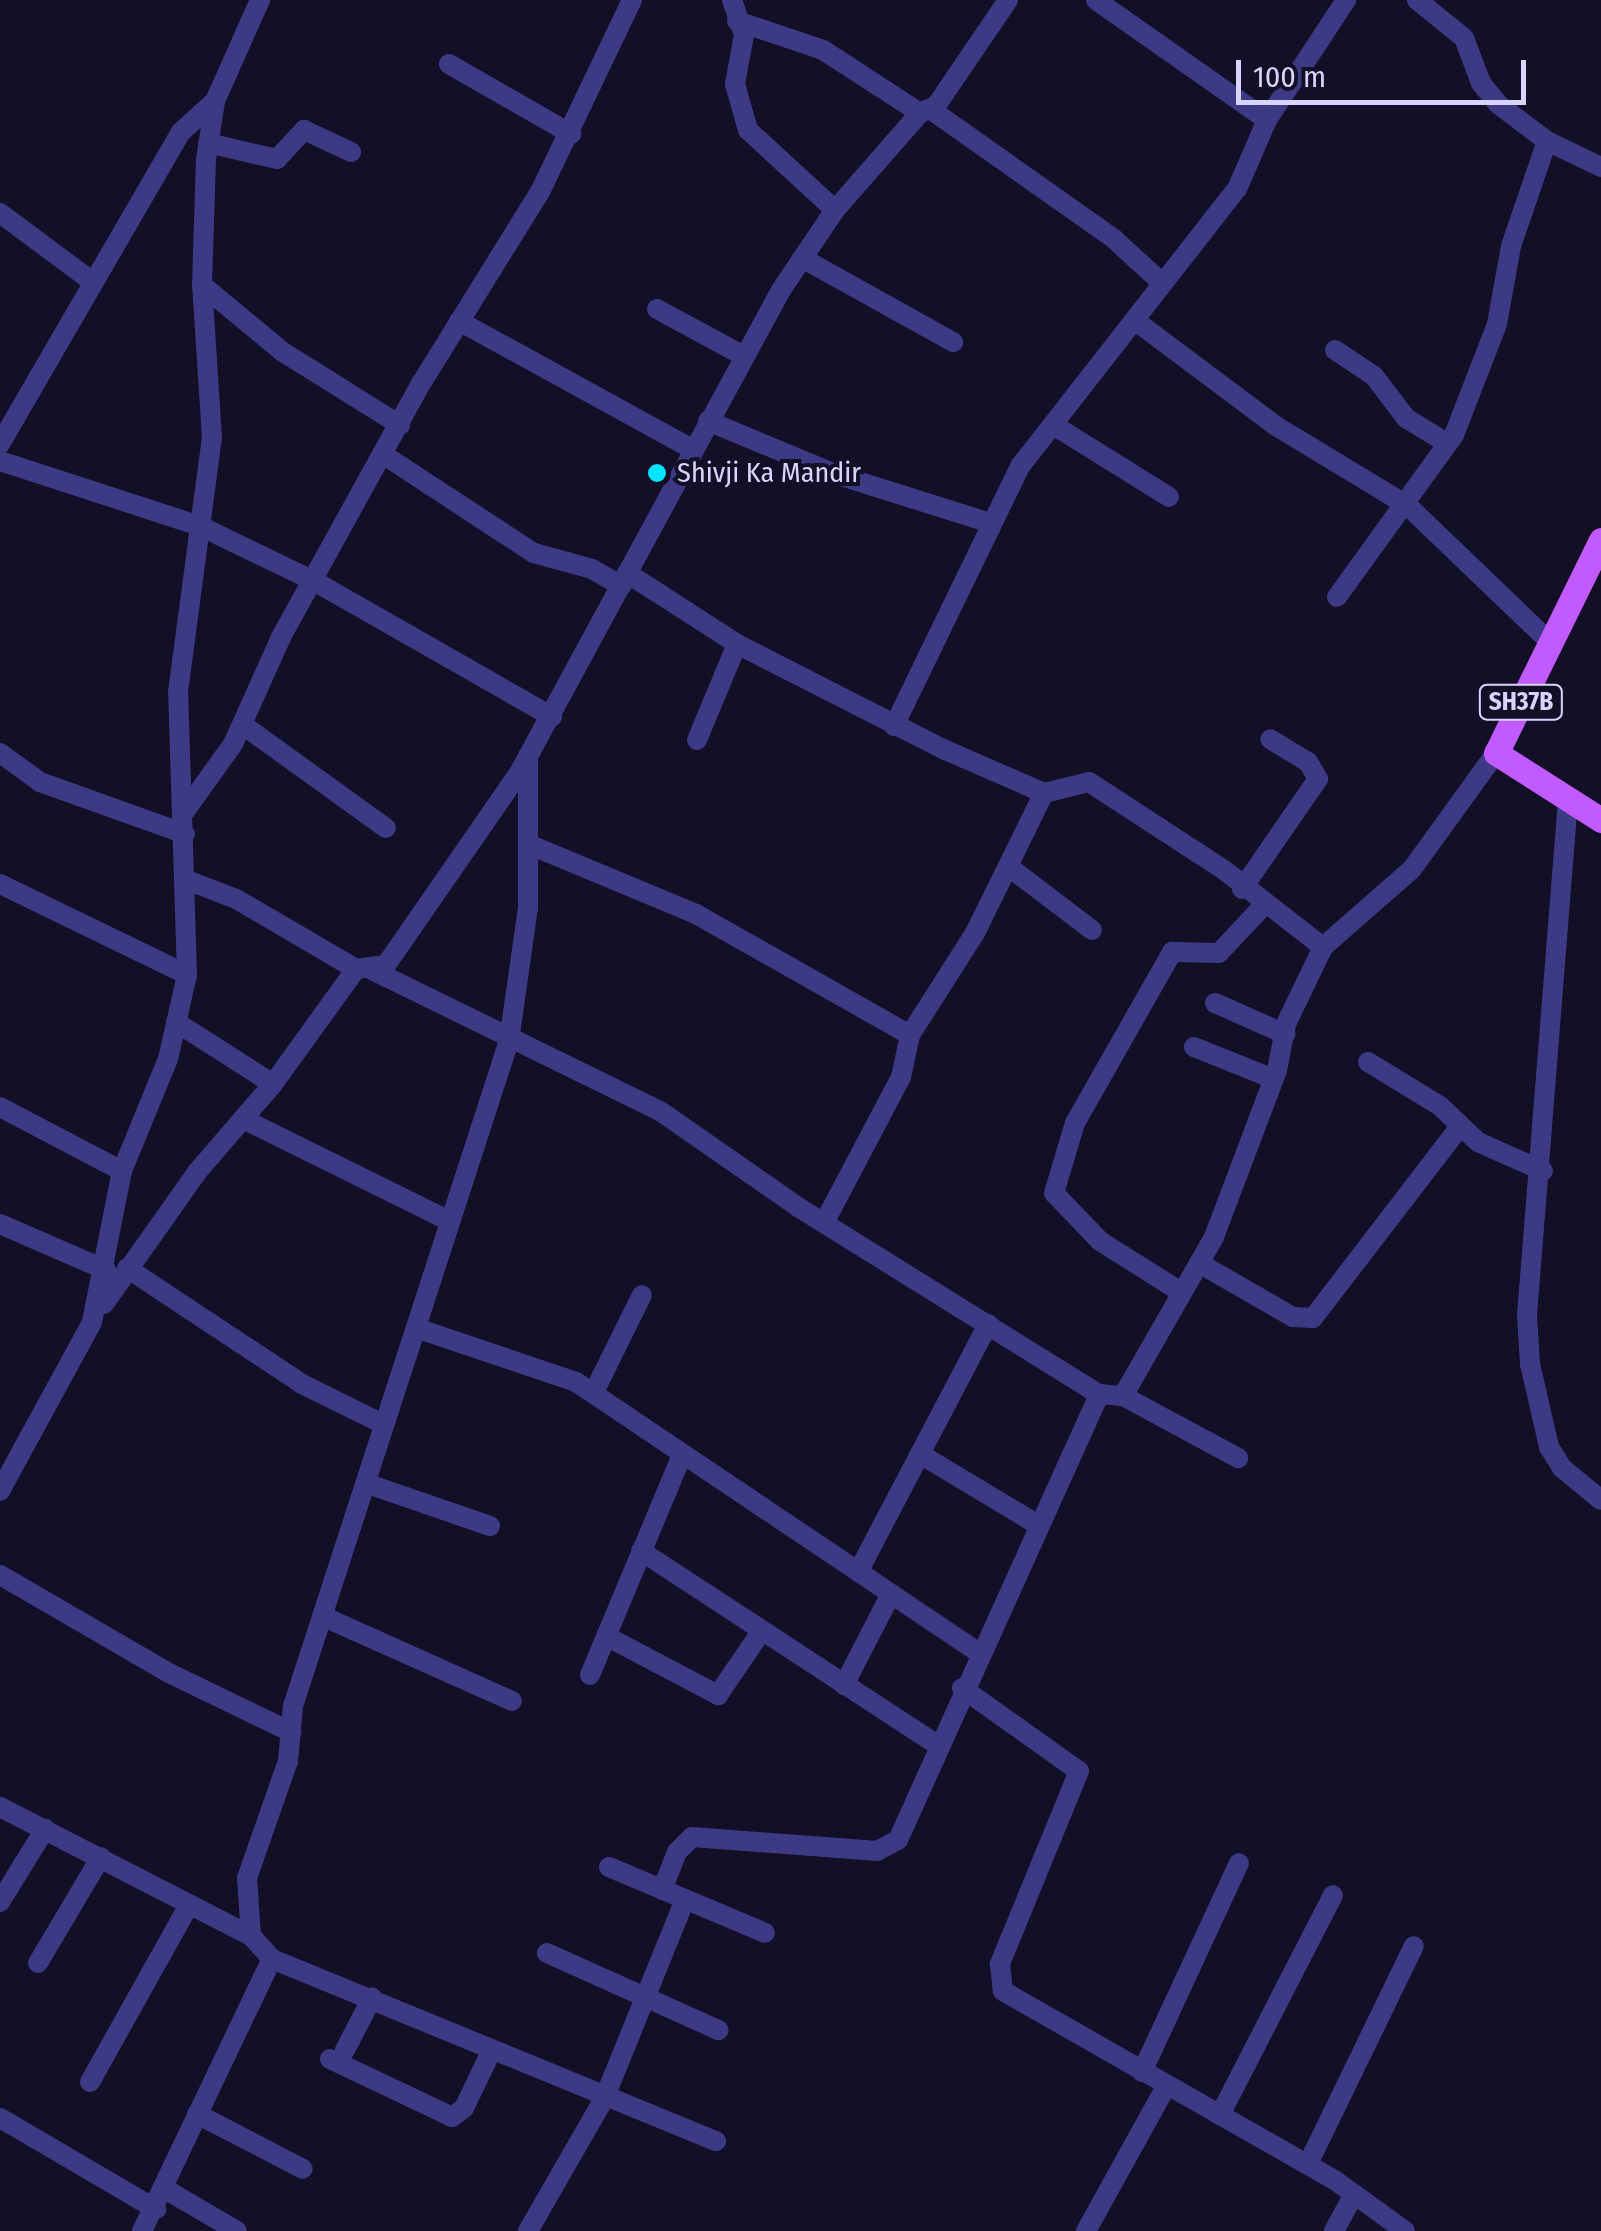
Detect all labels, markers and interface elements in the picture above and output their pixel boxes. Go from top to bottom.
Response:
scale bar [1241,40,1531,102]
text: 100 m [1253,59,1326,95]
place label: Shivji Ka Mandir [677,456,861,490]
marker: Shivji Ka Mandir [646,462,668,484]
road number: SH37B [1478,682,1564,722]

